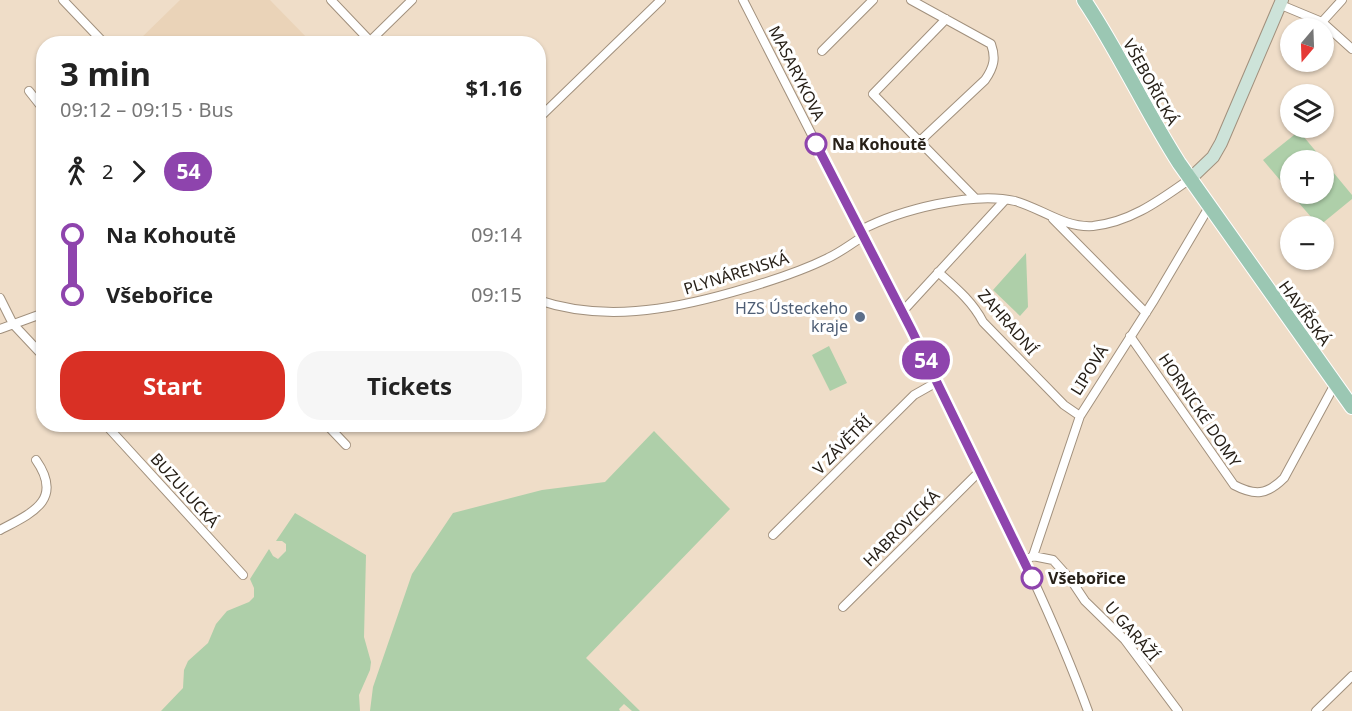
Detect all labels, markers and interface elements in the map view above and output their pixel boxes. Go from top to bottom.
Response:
north arrow [1280,18,1334,72]
map controls [1280,18,1334,270]
street label: MASARYKOVA [764,22,831,125]
street label: VŠEBOŘICKÁ [1118,35,1184,130]
text: 3 min [60,51,151,96]
text: $1.16 [465,72,522,102]
button: layers [1280,84,1334,138]
text: 09:12 – 09:15 · Bus [60,96,233,123]
marker: Na Kohoutě [805,133,827,155]
place label: Na Kohoutě [832,133,927,155]
button: + [1280,150,1334,204]
icon: walk [60,155,93,188]
icon: forward [122,155,155,188]
text: 54 [176,157,200,185]
text: 2 [102,158,113,185]
button: − [1280,216,1334,270]
text: Na Kohoutě [106,219,236,249]
text: 09:14 [471,221,522,248]
street label: PLYNÁRENSKÁ [681,246,792,299]
street label: HAVÍŘSKÁ [1274,276,1336,351]
text: Všebořice [106,279,213,309]
text: 09:15 [471,281,522,308]
street label: ZAHRADNÍ [973,284,1043,360]
place label: HZS Ústeckeho kraje [735,297,848,337]
marker: HZS Ústeckeho kraje [853,310,867,324]
line badge: 54 [899,340,953,380]
street label: LIPOVÁ [1065,340,1113,399]
text: 54 [914,346,938,374]
street label: HORNICKÉ DOMY [1154,349,1247,472]
button: Start [60,351,285,420]
button: Tickets [297,351,522,420]
street label: V ZÁVĚTŘÍ [808,410,877,479]
street label: BUZULUCKÁ [146,448,225,533]
street label: HABROVICKÁ [858,484,945,571]
marker: Všebořice [1021,567,1043,589]
place label: Všebořice [1048,567,1126,589]
street label: U GARÁŽÍ [1100,596,1164,666]

